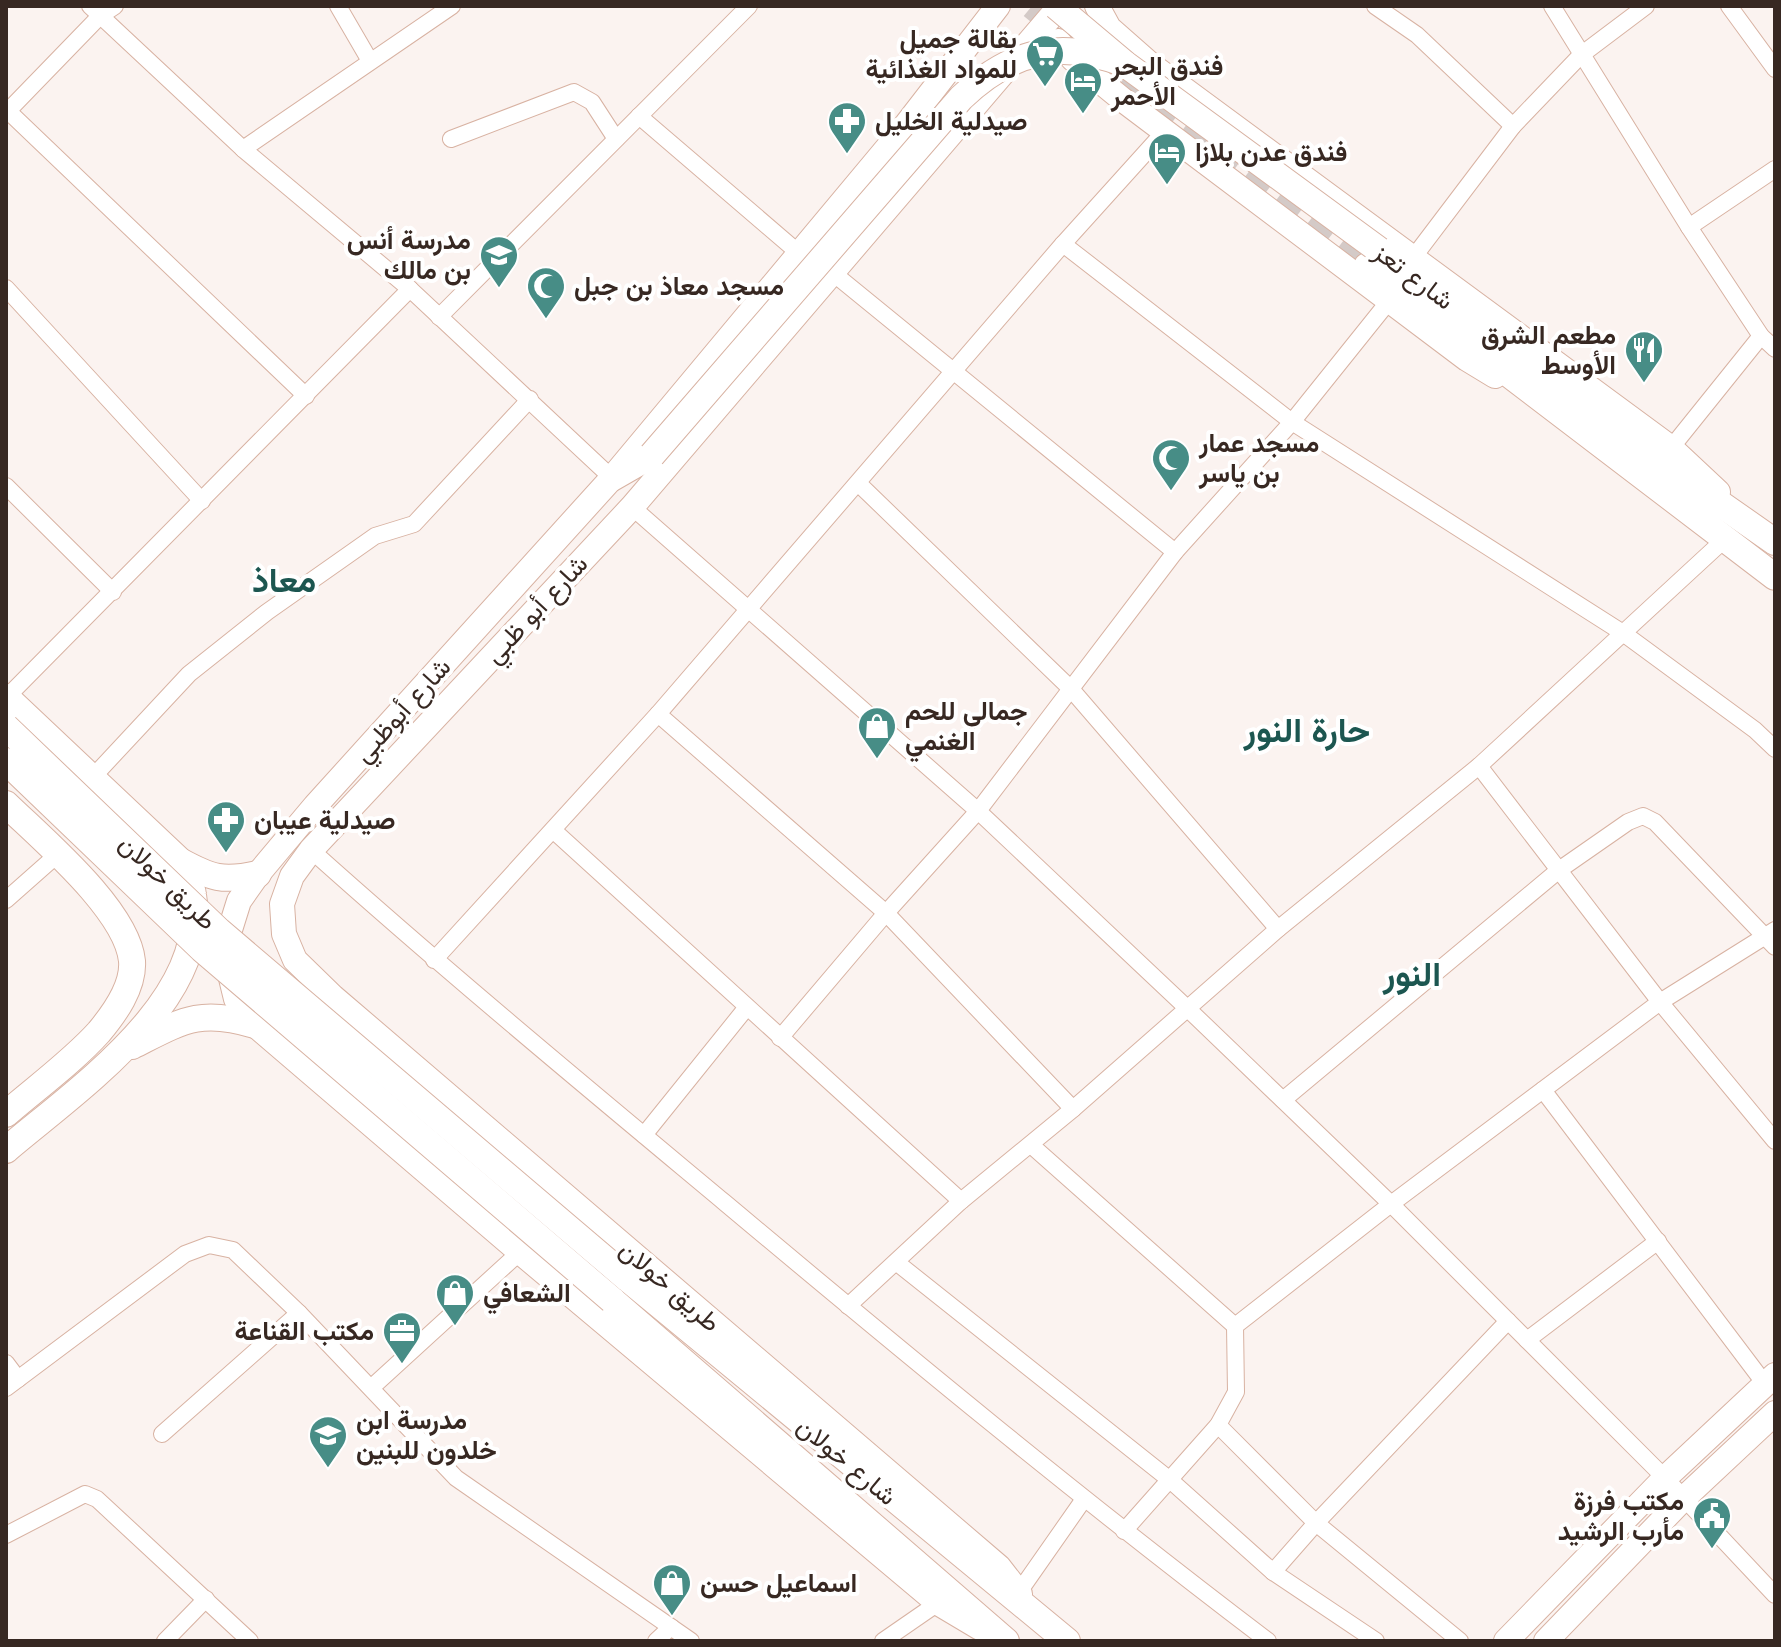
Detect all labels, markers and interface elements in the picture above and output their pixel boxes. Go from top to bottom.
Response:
place label: بقالة جميل للمواد الغذائية [866,22,1017,85]
supermarket icon: بقالة جميل للمواد الغذائية [1024,33,1066,88]
place label: فندق البحر الأحمر [1110,49,1223,112]
hotel icon: فندق البحر الأحمر [1062,60,1104,115]
pharmacy icon: صيدلية الخليل [826,100,868,155]
place label: صيدلية الخليل [875,104,1027,137]
hotel icon: فندق عدن بلازا [1146,131,1188,186]
place label: فندق عدن بلازا [1195,135,1347,168]
place label: مدرسة أنس بن مالك [347,223,471,286]
school or university icon: مدرسة أنس بن مالك [478,234,520,289]
street label: شارع تعز [1366,234,1461,318]
mosque icon: مسجد معاذ بن جبل [525,265,567,320]
place label: مسجد معاذ بن جبل [574,269,784,302]
place label: مطعم الشرق الأوسط [1481,318,1616,381]
restaurant icon: مطعم الشرق الأوسط [1623,329,1665,384]
place label: مسجد عمار بن ياسر [1198,426,1319,489]
mosque icon: مسجد عمار بن ياسر [1150,437,1192,492]
street label: شارع أبو ظبي [477,547,598,673]
district label: معاذ [252,558,316,601]
street label: شارع أبوظبي [346,650,461,772]
place label: جمالي للحم الغنمي [905,694,1028,763]
shop icon: جمالي للحم الغنمي [856,705,898,760]
district label: حارة النور [1243,708,1370,752]
pharmacy icon: صيدلية عيبان [205,799,247,854]
place label: صيدلية عيبان [254,803,395,836]
street label: طريق خولان [112,827,224,936]
district label: النور [1382,952,1441,996]
street label: طريق خولان [613,1233,728,1339]
shop icon: الشعافي [434,1272,476,1327]
place label: الشعافي [483,1276,571,1315]
office icon: مكتب القناعة [381,1310,423,1365]
place label: مكتب القناعة [235,1314,374,1347]
place label: مدرسة ابن خلدون للبنين [356,1403,497,1466]
street label: شارع خولان [789,1409,904,1514]
school or university icon: مدرسة ابن خلدون للبنين [307,1414,349,1469]
place label: مكتب فرزة مأرب الرشيد [1558,1484,1684,1547]
public building icon: مكتب فرزة مأرب الرشيد [1691,1495,1733,1550]
shop icon: اسماعيل حسن [651,1562,693,1617]
place label: اسماعيل حسن [700,1566,857,1599]

